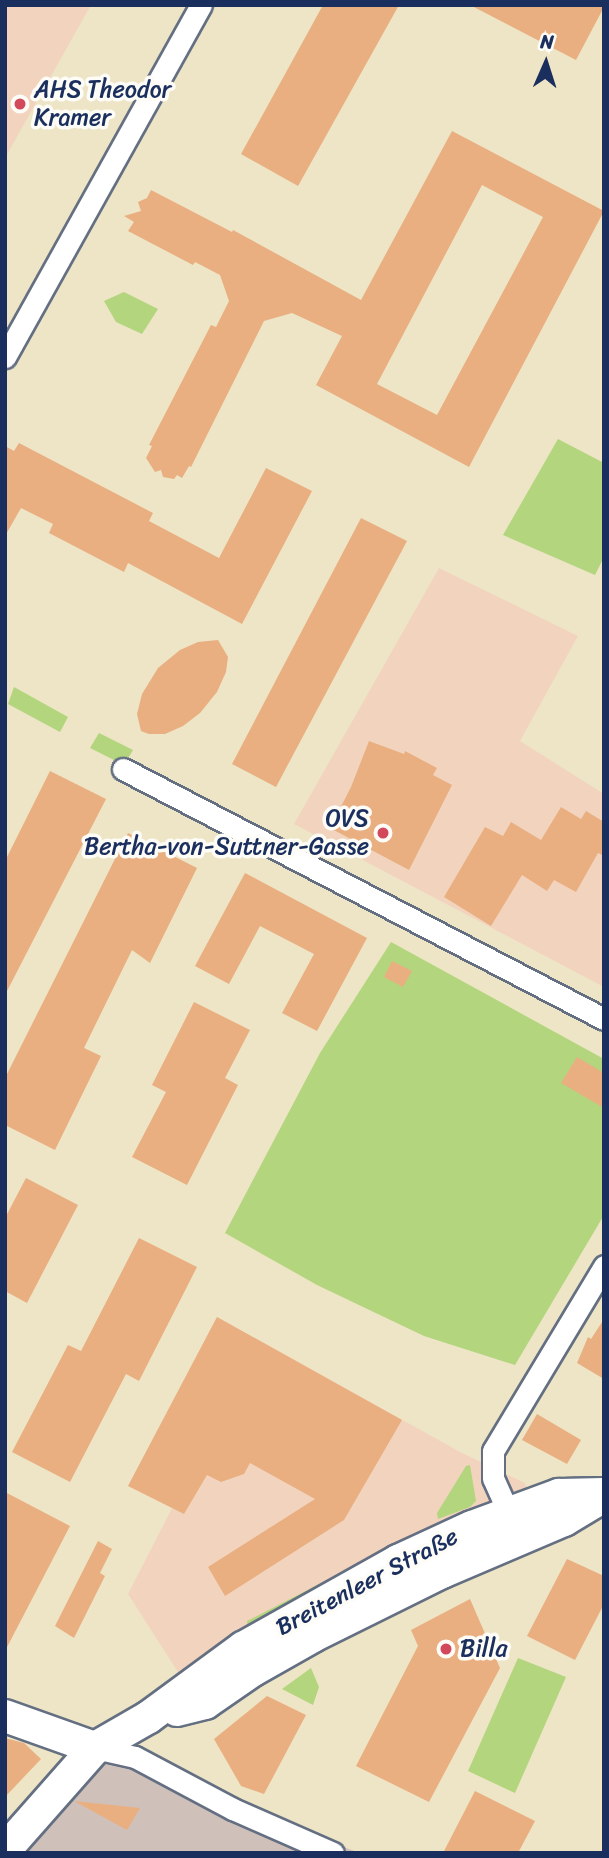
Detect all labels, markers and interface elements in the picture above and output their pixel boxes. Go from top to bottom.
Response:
text: N [540,25,555,58]
north arrow [511,28,581,98]
place label: AHS Theodor Kramer [34,76,173,132]
marker: AHS Theodor Kramer [12,96,28,112]
place label: OVS Bertha-von-Suttner-Gasse [84,805,369,861]
marker: OVS Bertha-von-Suttner-Gasse [375,825,391,841]
street label: Breitenleer Straße [271,1522,463,1642]
place label: Billa [460,1635,507,1663]
marker: Billa [438,1641,454,1657]

